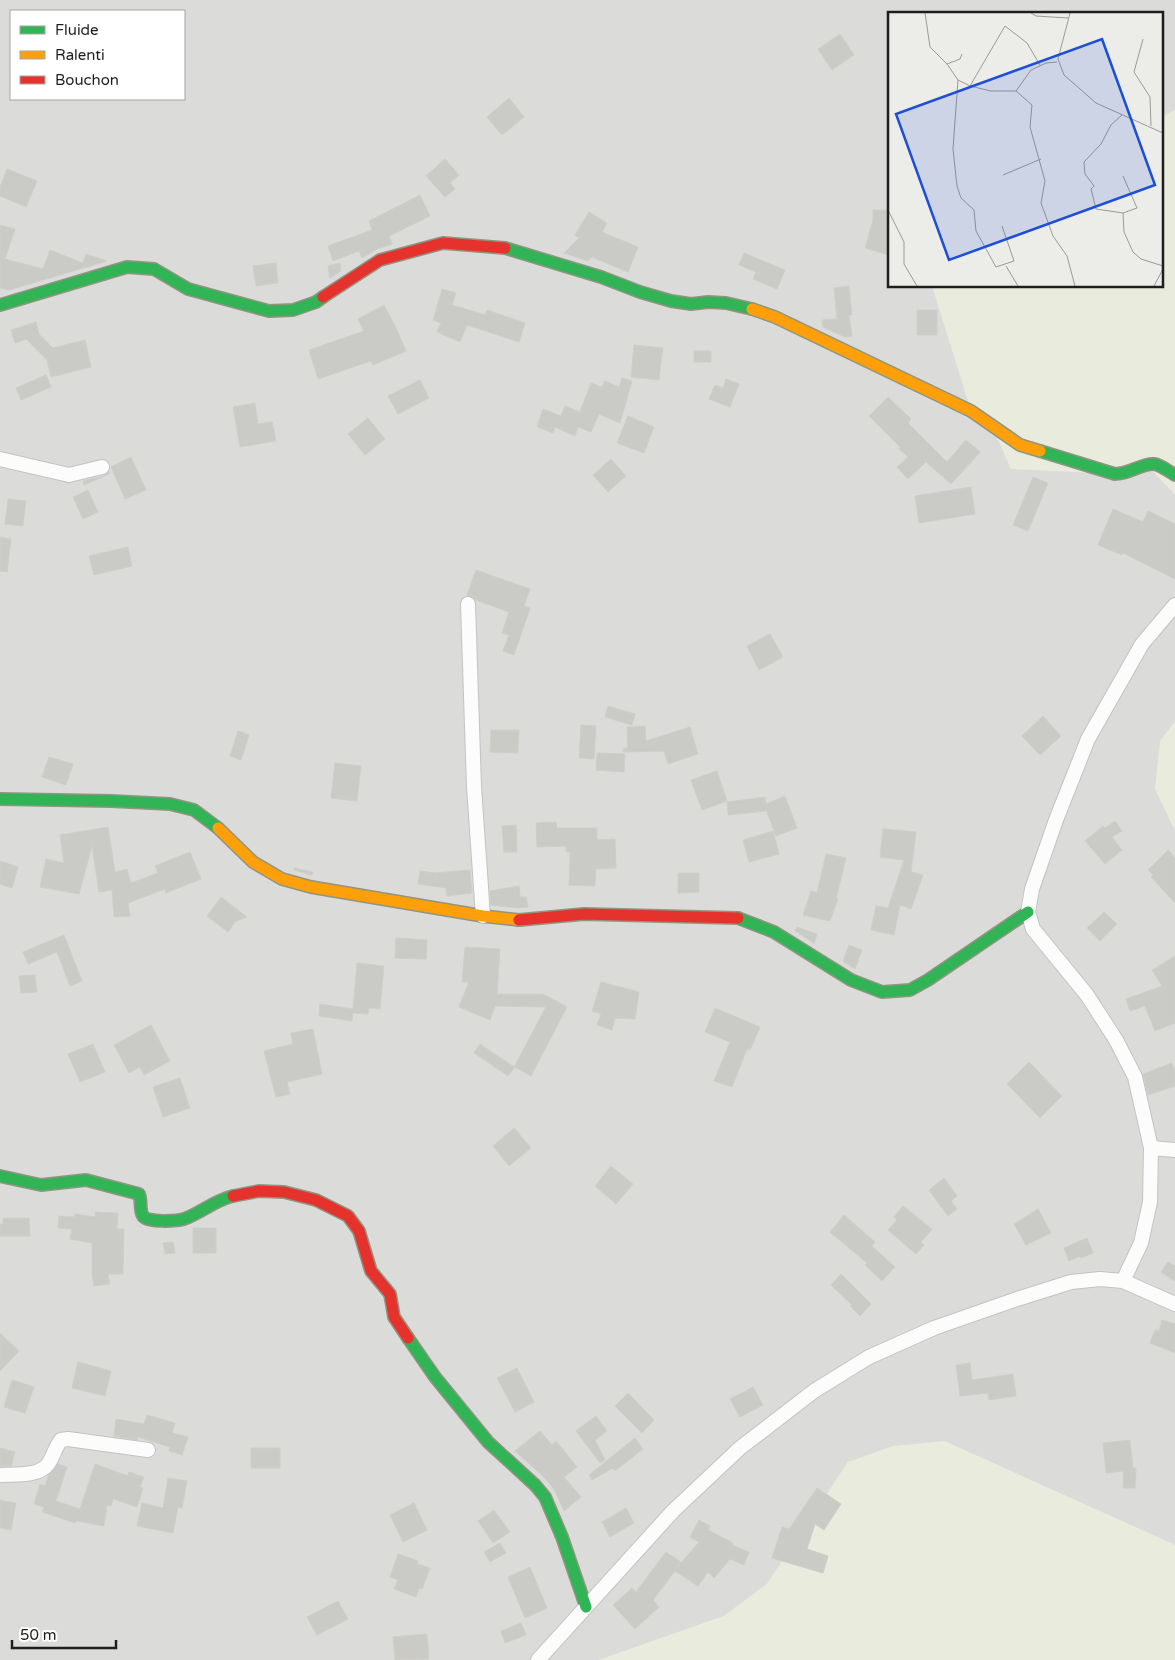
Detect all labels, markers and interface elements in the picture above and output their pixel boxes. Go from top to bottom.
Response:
legend [10,10,185,100]
inset map [888,12,1162,288]
text: Fluide [55,21,99,39]
text: Ralenti [55,46,105,64]
text: Bouchon [55,71,119,89]
scale bar [12,1618,116,1650]
text: 50 m [20,1626,57,1644]

